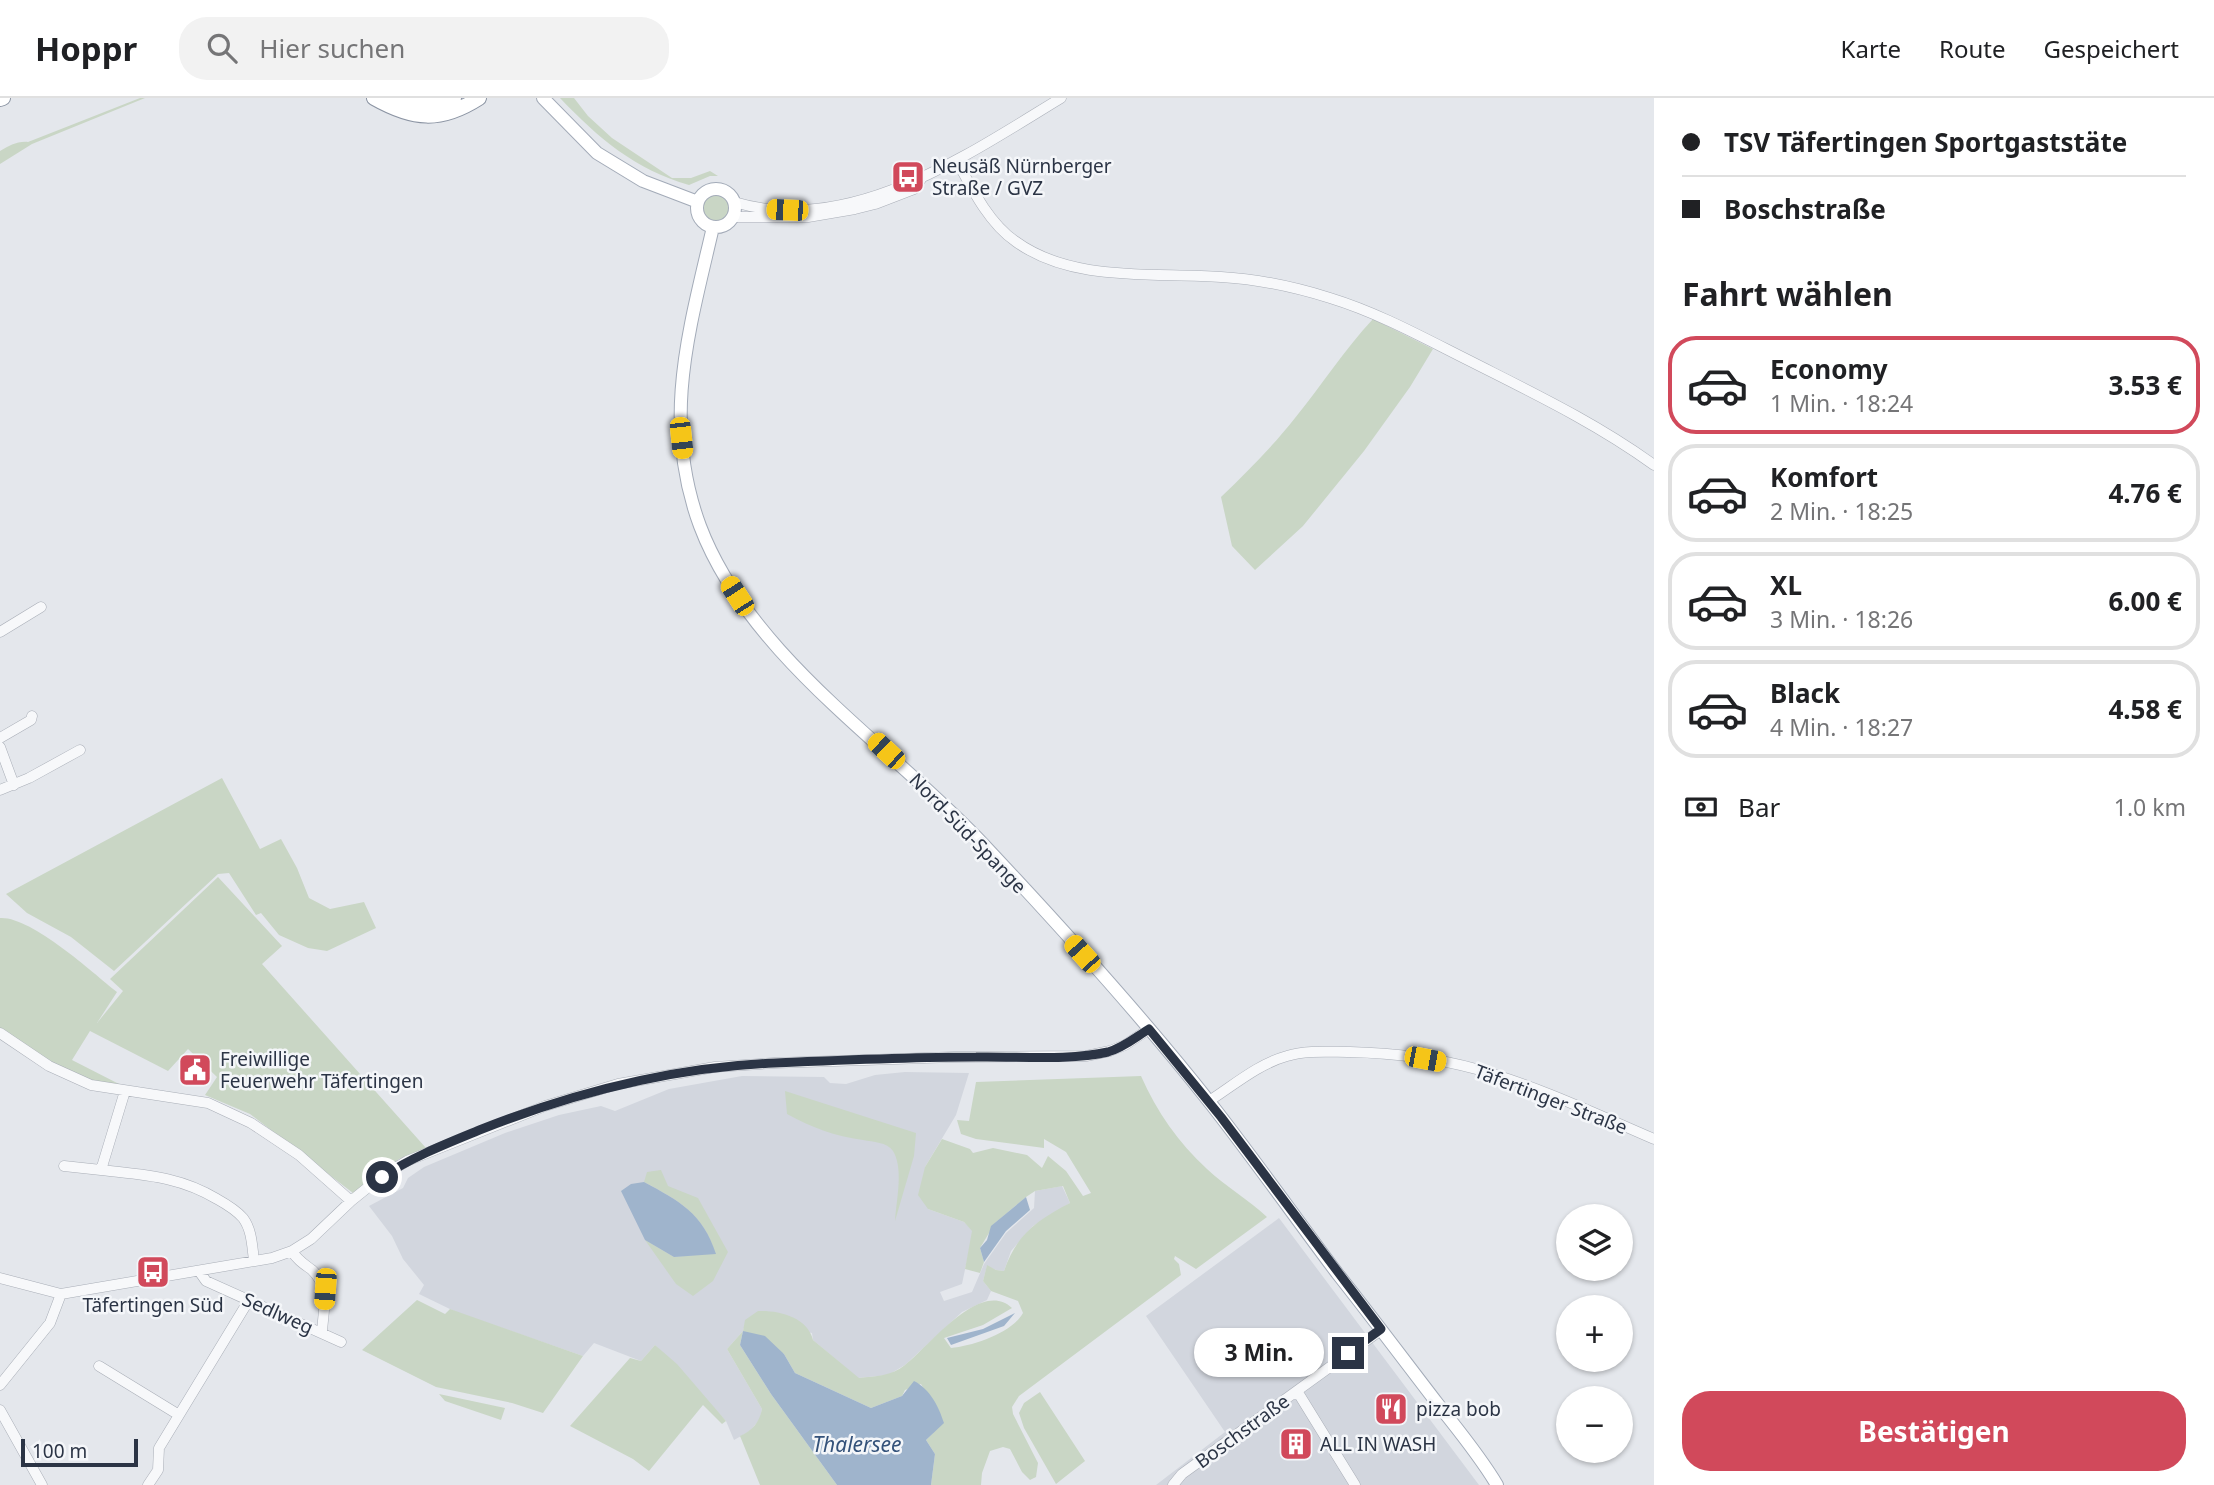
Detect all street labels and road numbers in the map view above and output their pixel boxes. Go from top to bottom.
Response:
street label: Nord-Süd-Spange [904,767,1032,899]
street label: Täfertinger Straße [1471,1058,1631,1140]
street label: Sedlweg [238,1286,318,1340]
street label: Boschstraße [1190,1388,1294,1474]

